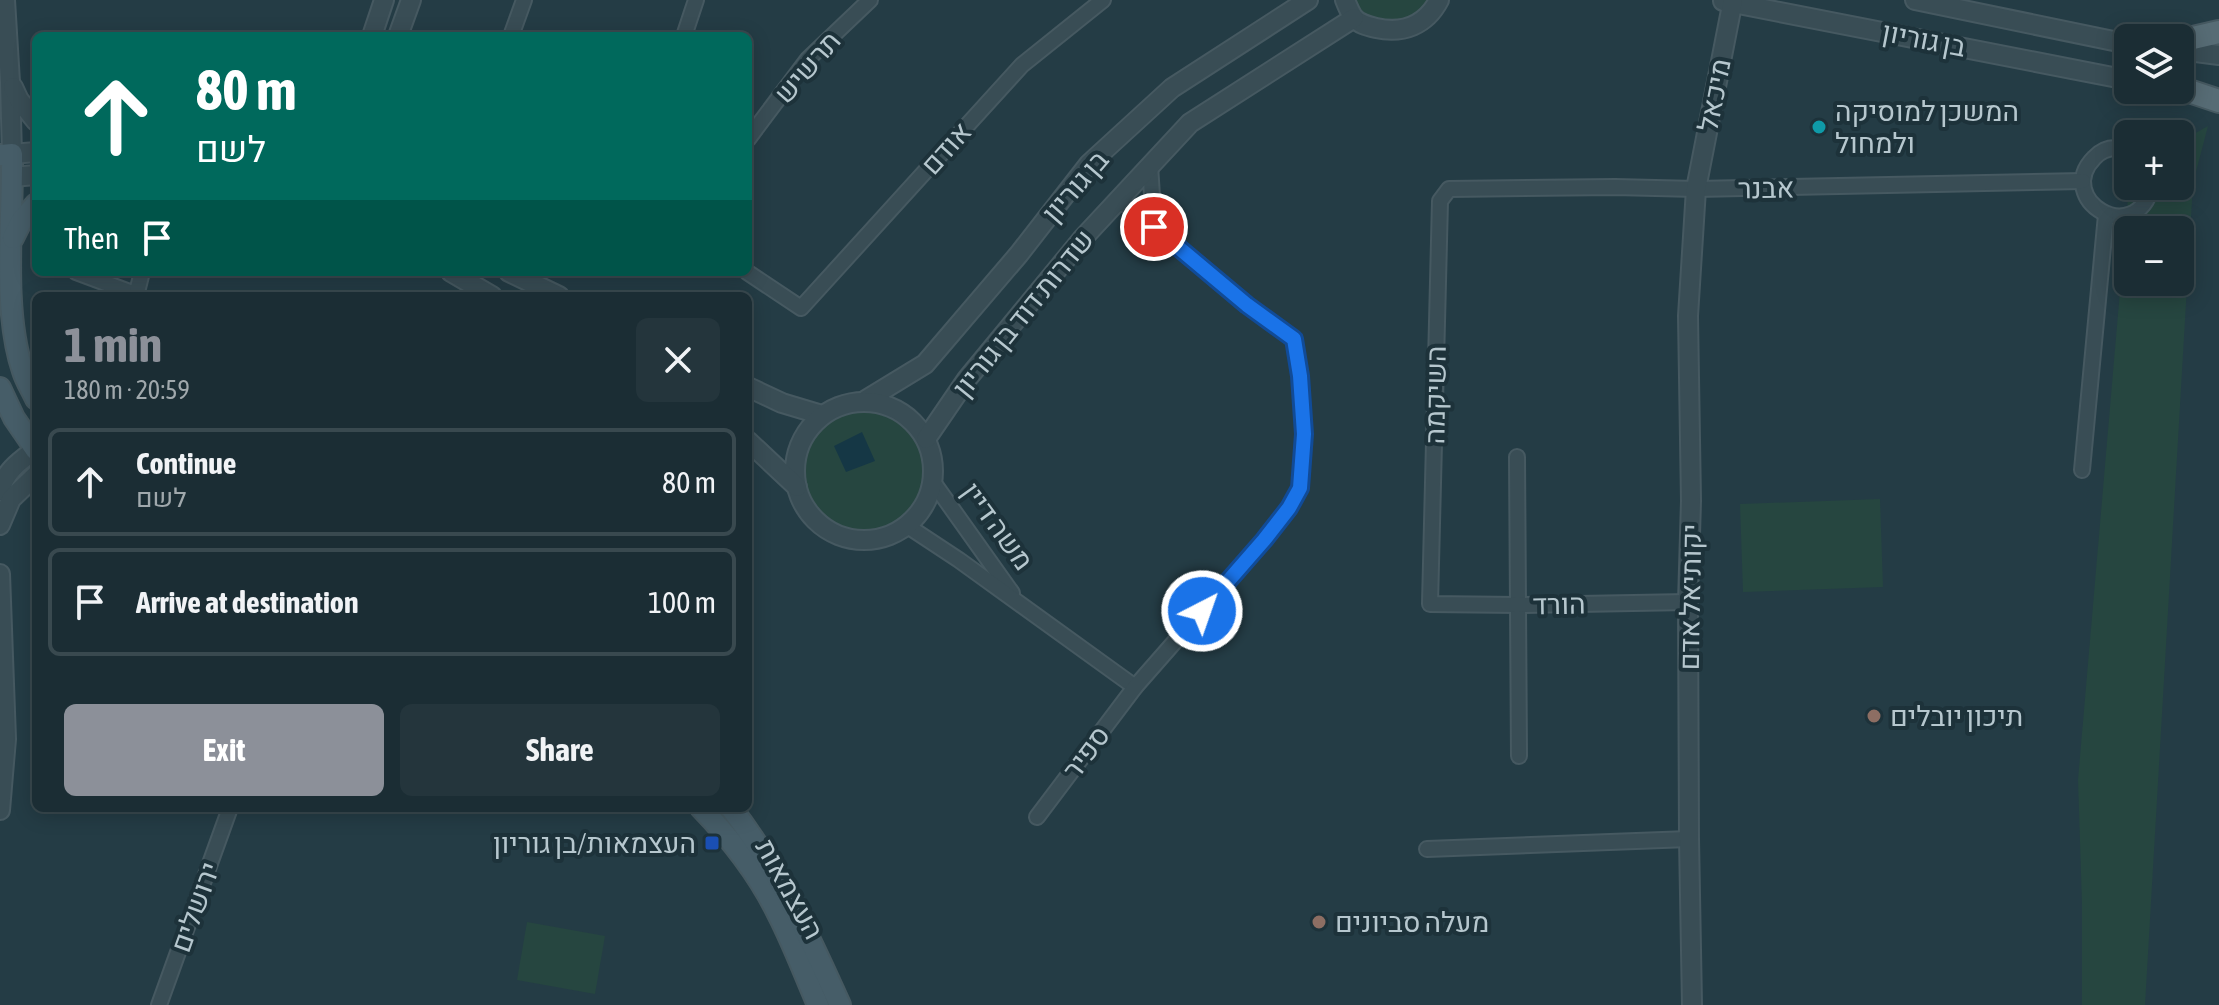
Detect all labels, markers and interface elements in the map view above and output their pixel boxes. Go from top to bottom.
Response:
street label: בן גוריון [1880,15,1969,63]
map controls [2114,24,2194,296]
button: layers [2114,24,2194,104]
street label: תרשיש [767,25,847,109]
street label: מיכאל [1691,56,1737,134]
text: 80 m [196,58,297,122]
icon: ahead [64,64,168,168]
place label: המשכן למוסיקה ולמחול [1835,95,2019,159]
street label: אודם [915,116,977,180]
marker: המשכן למוסיקה ולמחול [1810,118,1828,136]
button: + [2114,120,2194,200]
text: לשם [196,128,266,170]
street label: בן גוריון [1035,144,1115,228]
street label: אבנר [1737,172,1795,204]
pin [1120,193,1188,261]
icon: arrive [1132,205,1176,249]
icon: arrive [135,216,179,260]
button: − [2114,216,2194,296]
text: Then [64,221,119,255]
street label: שדרות דוד בן גוריון [946,223,1100,403]
text: 1 min [64,317,162,372]
button: close [636,318,720,402]
street label: השיקמה [1418,345,1452,445]
text: 180 m · 20:59 [64,375,190,405]
text: Continue [136,446,236,480]
icon: ahead [68,460,112,504]
text: 80 m [662,465,716,499]
street label: משה דיין [956,476,1040,576]
text: לשם [136,483,187,513]
street label: יקותיאל אדם [1673,523,1707,671]
position arrow [1160,569,1244,653]
icon: arrive [68,580,112,624]
text: Arrive at destination [136,585,358,619]
text: 100 m [648,585,716,619]
street label: הורד [1532,588,1586,620]
place label: תיכון יובלים [1890,700,2023,732]
button: Exit [64,704,384,796]
button: Share [400,704,720,796]
marker: תיכון יובלים [1865,707,1883,725]
street label: ספיר [1056,719,1116,785]
place label: העצמאות/בן גוריון [493,827,696,859]
street label: העצמאות [749,833,831,945]
marker: העצמאות/בן גוריון [703,834,721,852]
street label: ירושלים [164,858,226,956]
place label: מעלה סביונים [1335,906,1489,938]
marker: מעלה סביונים [1310,913,1328,931]

